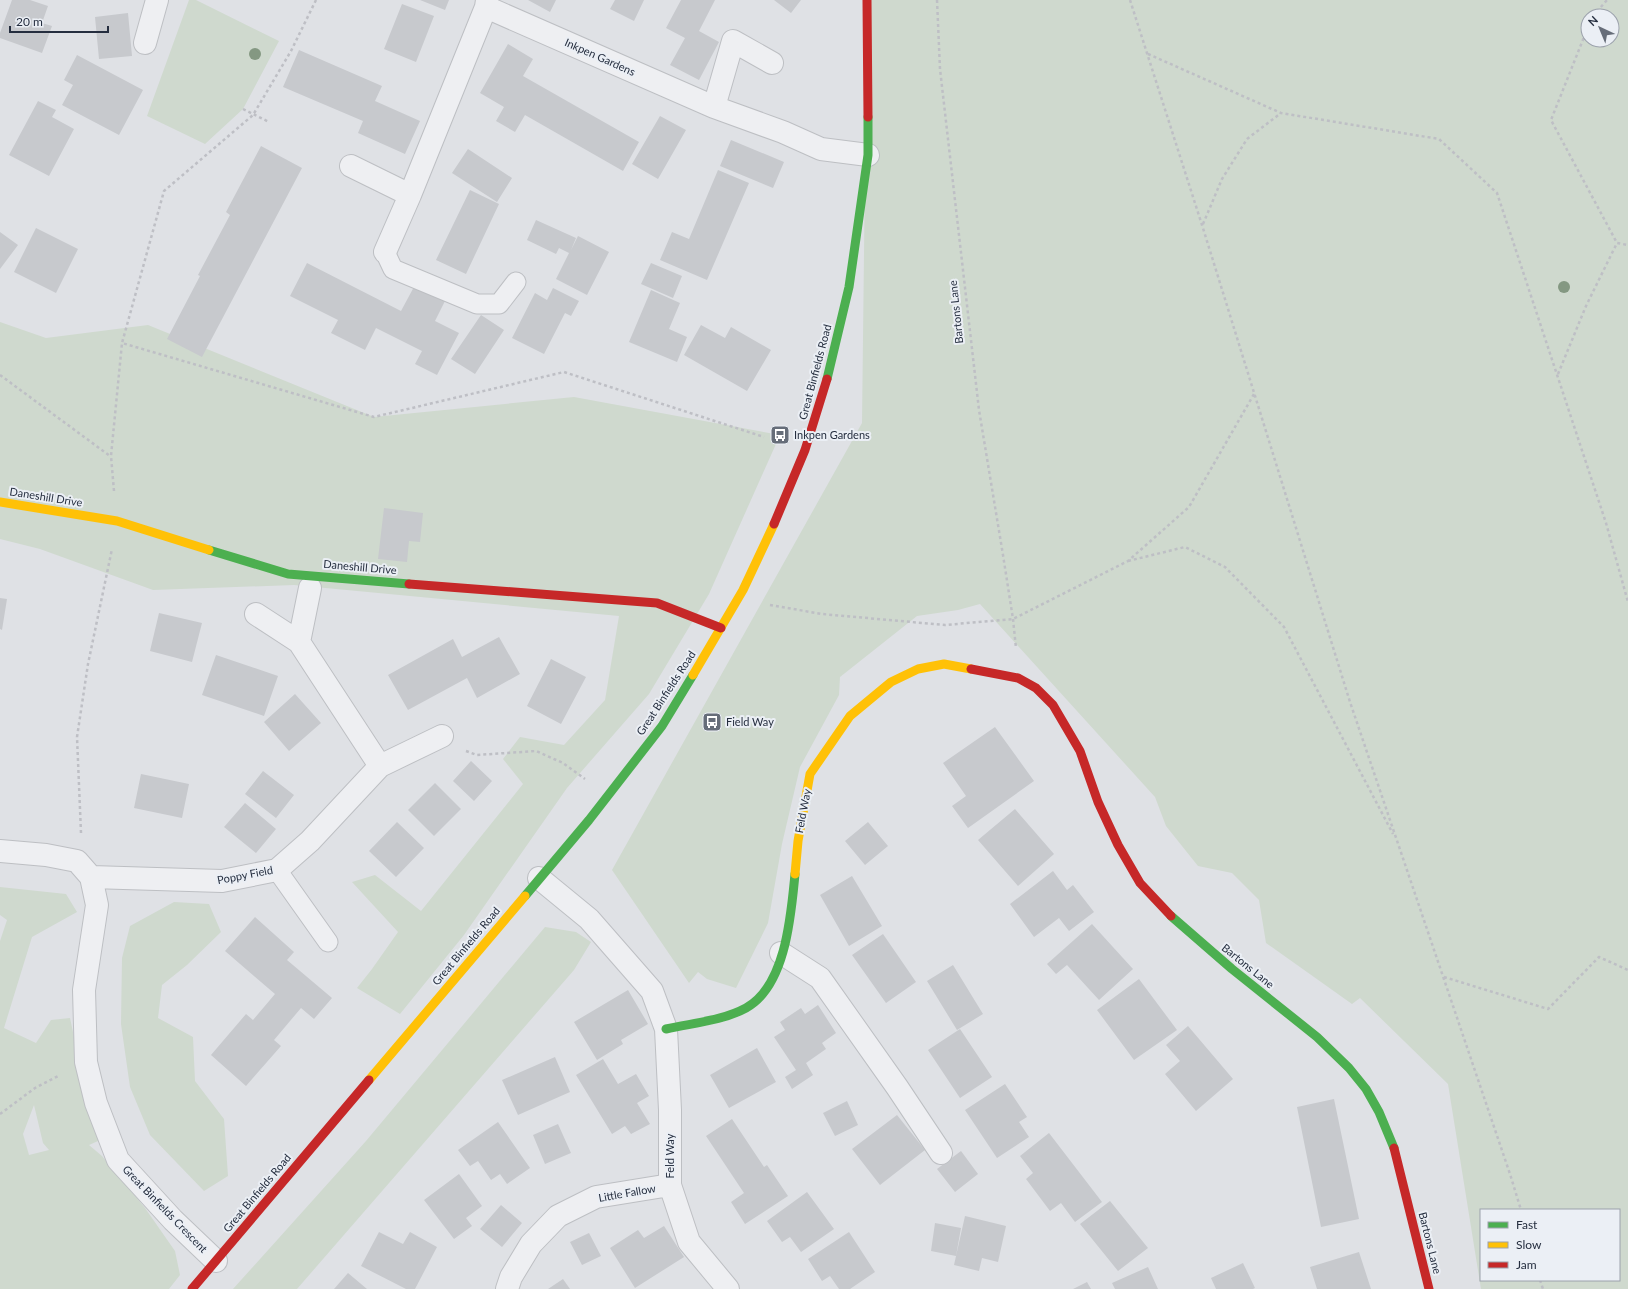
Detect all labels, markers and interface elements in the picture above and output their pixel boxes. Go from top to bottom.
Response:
scale bar [10,8,108,34]
north arrow [1580,8,1620,48]
text: N [1585,13,1600,28]
text: 20 m [16,14,43,29]
street label: Inkpen Gardens [563,35,638,78]
street label: Bartons Lane [946,280,965,344]
street label: Great Binfields Road [796,323,834,421]
bus stop icon: Inkpen Gardens [769,424,791,446]
place label: Inkpen Gardens [794,428,870,441]
street label: Daneshill Drive [9,484,84,509]
street label: Daneshill Drive [323,557,397,576]
street label: Great Binfields Road [633,648,698,737]
bus stop icon: Field Way [701,711,723,733]
place label: Field Way [726,715,774,728]
street label: Feld Way [792,787,813,834]
street label: Poppy Field [216,863,274,886]
street label: Great Binfields Road [429,904,502,987]
street label: Bartons Lane [1220,941,1277,991]
street label: Feld Way [663,1133,676,1178]
street label: Great Binfields Road [220,1151,293,1234]
street label: Great Binfields Crescent [120,1162,211,1255]
street label: Little Fallow [597,1181,657,1204]
legend [1480,1209,1620,1281]
street label: Bartons Lane [1417,1211,1445,1275]
text: Fast [1516,1217,1538,1232]
text: Slow [1516,1237,1542,1252]
text: Jam [1516,1257,1537,1272]

